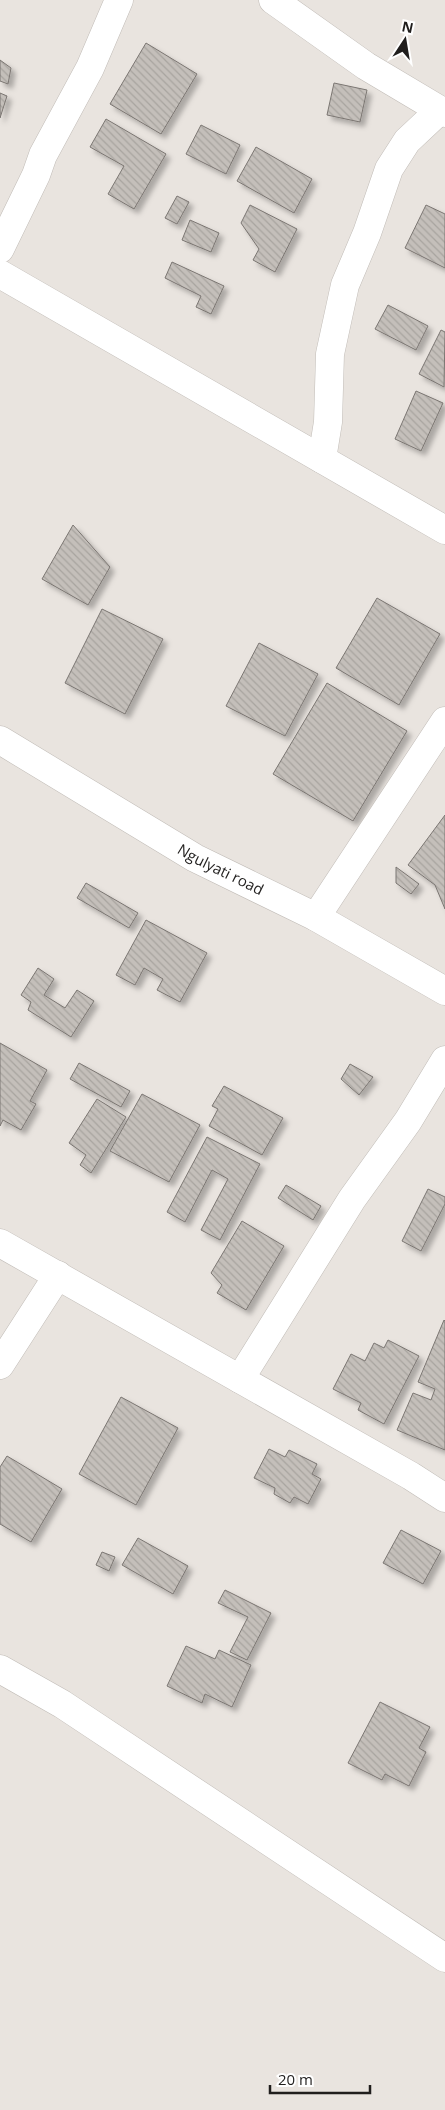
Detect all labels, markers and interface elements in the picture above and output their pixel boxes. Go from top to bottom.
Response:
north arrow [380,15,430,65]
text: N [400,16,415,37]
street label: Ngulyati road [174,839,267,899]
scale bar [270,2062,370,2094]
text: 20 m [278,2069,313,2089]

